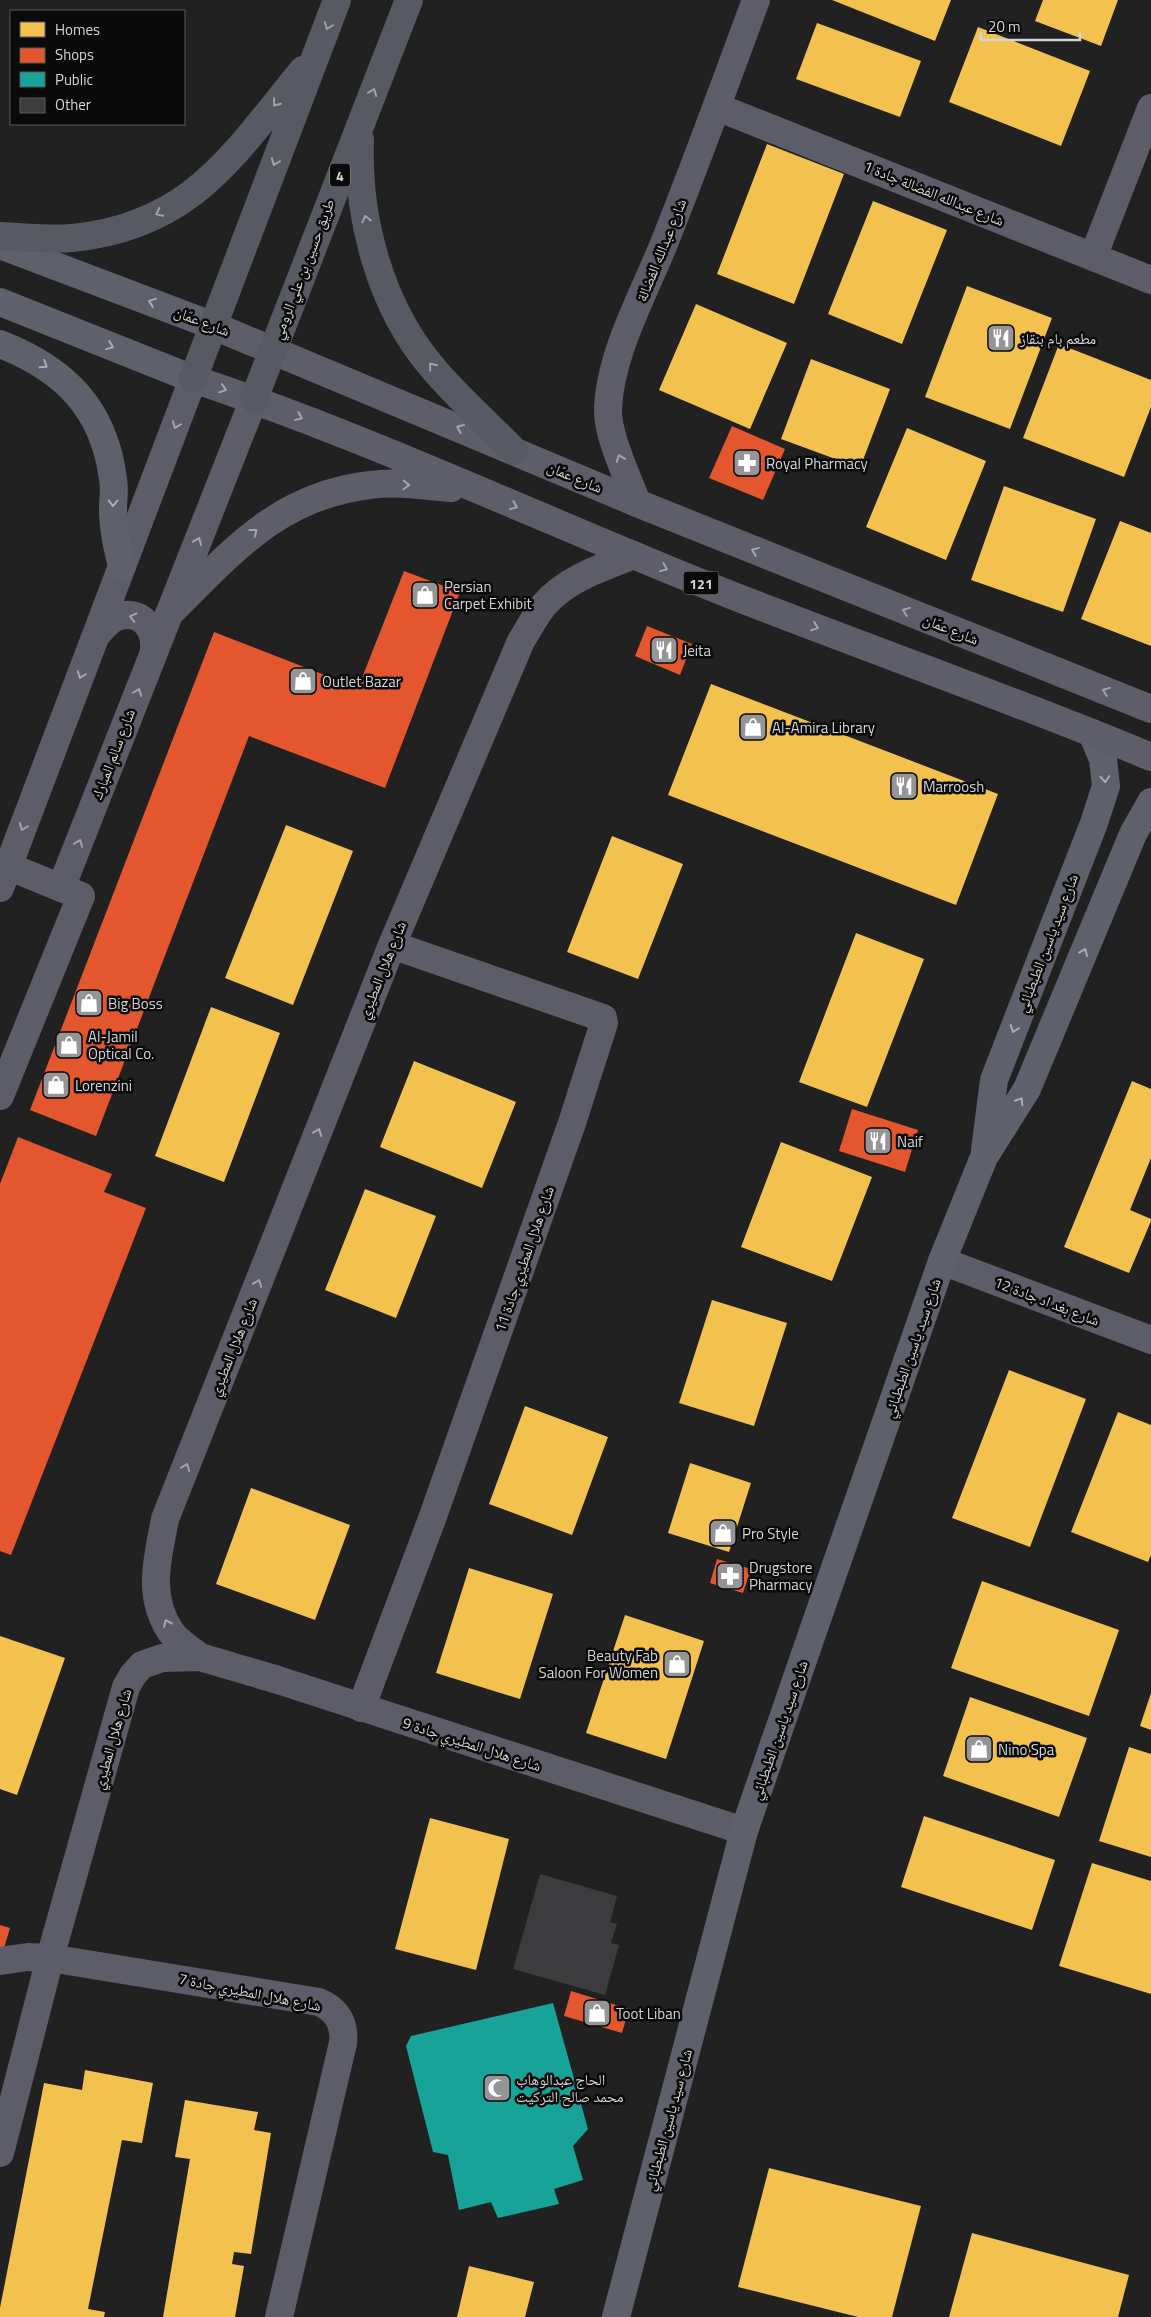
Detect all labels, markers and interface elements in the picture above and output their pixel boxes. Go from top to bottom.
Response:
legend [10,10,185,125]
scale bar [981,10,1080,42]
text: 20 m [988,15,1021,38]
text: Homes [55,18,100,41]
one-way arrow [323,21,334,30]
text: Shops [55,43,94,66]
text: Public [55,68,93,91]
one-way arrow [367,89,377,97]
text: Other [55,93,91,116]
one-way arrow [273,97,281,106]
street label: شارع عبدالله الفضالة جادة 1 [860,154,1008,232]
one-way arrow [271,158,281,166]
road number: 4 [330,164,350,186]
street label: طريق حسين بن علي الرومي [266,195,341,343]
street label: شارع عبدالله الفضالة [630,195,692,305]
one-way arrow [155,207,164,217]
one-way arrow [361,215,372,223]
one-way arrow [148,298,157,308]
street label: شارع عمّان [171,300,233,342]
restaurant icon: مطعم بام بنقاز [986,323,1016,353]
place label: مطعم بام بنقاز [1019,327,1096,350]
one-way arrow [105,340,114,351]
one-way arrow [38,359,47,368]
one-way arrow [429,363,437,372]
one-way arrow [219,384,227,394]
one-way arrow [294,410,303,421]
one-way arrow [172,420,182,429]
one-way arrow [456,424,465,434]
pharmacy icon: Royal Pharmacy [732,448,762,478]
place label: Royal Pharmacy [766,452,868,475]
one-way arrow [616,454,626,462]
street label: شارع عمّان [544,455,606,499]
one-way arrow [402,479,410,490]
one-way arrow [108,499,119,507]
one-way arrow [509,499,518,510]
one-way arrow [249,528,258,537]
one-way arrow [192,537,202,545]
one-way arrow [751,547,760,557]
one-way arrow [659,561,668,572]
road number: 121 [684,572,718,594]
place label: Persian Carpet Exhibit [444,575,532,615]
shop icon: Persian Carpet Exhibit [410,580,440,610]
one-way arrow [902,607,911,618]
street label: شارع عمّان [920,607,982,651]
one-way arrow [128,612,137,623]
one-way arrow [810,621,819,631]
restaurant icon: Jeita [649,635,679,665]
place label: Jeita [683,639,711,662]
shop icon: Outlet Bazar [288,666,318,696]
one-way arrow [77,670,87,679]
place label: Outlet Bazar [322,670,401,693]
one-way arrow [1102,687,1111,698]
one-way arrow [132,688,142,697]
street label: شارع سالم المبارك [85,705,141,803]
shop icon: Al-Amira Library [738,712,768,742]
place label: Al-Amira Library [772,716,875,739]
restaurant icon: Marroosh [889,771,919,801]
place label: Marroosh [923,775,984,798]
one-way arrow [1099,775,1110,783]
one-way arrow [19,822,29,831]
one-way arrow [72,839,83,848]
street label: شارع سيد ياسين الطبطبائي [1010,870,1085,1016]
street label: شارع هلال المطيري [352,917,413,1023]
one-way arrow [1078,948,1088,957]
shop icon: Big Boss [74,988,104,1018]
place label: Big Boss [108,992,163,1015]
one-way arrow [1009,1024,1020,1033]
place label: Al-Jamil Optical Co. [88,1025,154,1065]
shop icon: Al-Jamil Optical Co. [54,1030,84,1060]
shop icon: Lorenzini [41,1070,71,1100]
place label: Lorenzini [75,1074,132,1097]
one-way arrow [1013,1097,1023,1106]
restaurant icon: Naif [863,1126,893,1156]
one-way arrow [312,1128,322,1137]
place label: Naif [897,1130,923,1153]
street label: شارع هلال المطيري جادة 11 [488,1183,561,1335]
street label: شارع بغد اد جادة 12 [991,1270,1103,1332]
street label: شارع سيد ياسين الطبطبائي [877,1275,948,1421]
one-way arrow [252,1279,262,1288]
street label: شارع هلال المطيري [203,1294,264,1400]
one-way arrow [179,1463,190,1472]
shop icon: Pro Style [708,1518,738,1548]
place label: Pro Style [742,1522,799,1545]
place label: Drugstore Pharmacy [749,1556,813,1596]
pharmacy icon: Drugstore Pharmacy [715,1561,745,1591]
one-way arrow [162,1619,173,1628]
place label: Beauty Fab Saloon For Women [539,1644,658,1684]
shop icon: Beauty Fab Saloon For Women [662,1649,692,1679]
street label: شارع سيد ياسين الطبطبائي [744,1657,815,1803]
street label: شارع هلال المطيري [87,1686,138,1792]
street label: شارع هلال المطيري جادة 9 [399,1711,544,1778]
shop icon: Nino Spa [964,1734,994,1764]
place label: Nino Spa [998,1738,1055,1761]
street label: شارع هلال المطيري جادة 7 [177,1967,323,2018]
shop icon: Toot Liban [582,1998,612,2028]
place label: Toot Liban [616,2002,681,2025]
street label: شارع سيد ياسين الطبطبائي [638,2046,699,2194]
place label: الحاج عبدالوهاب محمد صالح التركيت [516,2068,624,2108]
mosque icon: الحاج عبدالوهاب محمد صالح التركيت [482,2073,512,2103]

